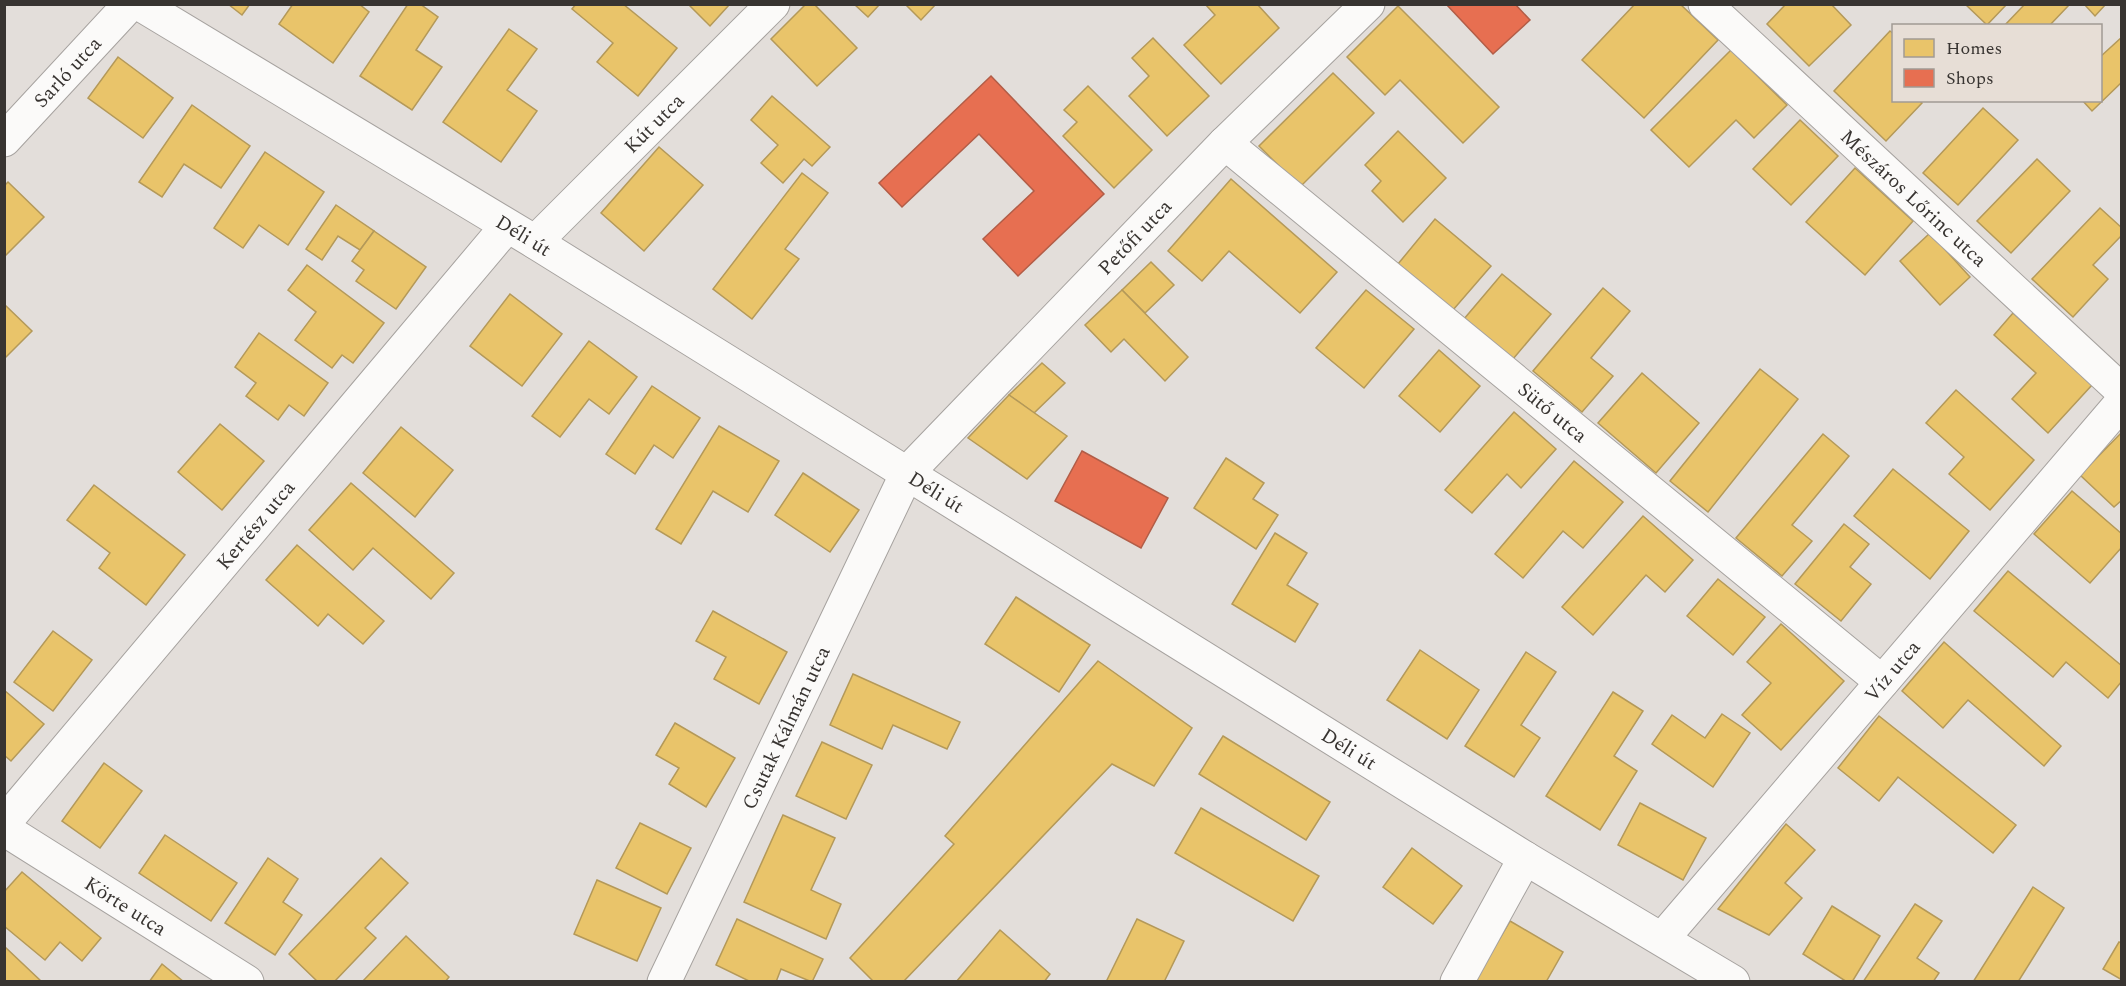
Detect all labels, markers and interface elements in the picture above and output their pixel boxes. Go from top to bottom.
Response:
legend [1892,24,2102,102]
street label: Sarló utca [27,30,109,115]
text: Homes [1946,35,2002,62]
text: Shops [1946,65,1994,92]
street label: Kút utca [617,87,692,161]
street label: Mészáros Lőrinc utca [1833,123,1993,275]
street label: Petőfi utca [1091,192,1179,282]
street label: Déli út [489,208,557,265]
street label: Sütő utca [1511,375,1594,451]
street label: Déli út [902,464,970,521]
street label: Kertész utca [209,474,303,577]
street label: Víz utca [1857,633,1928,709]
street label: Csutak Kálmán utca [734,641,838,815]
street label: Déli út [1315,721,1382,778]
street label: Körte utca [78,869,173,944]

